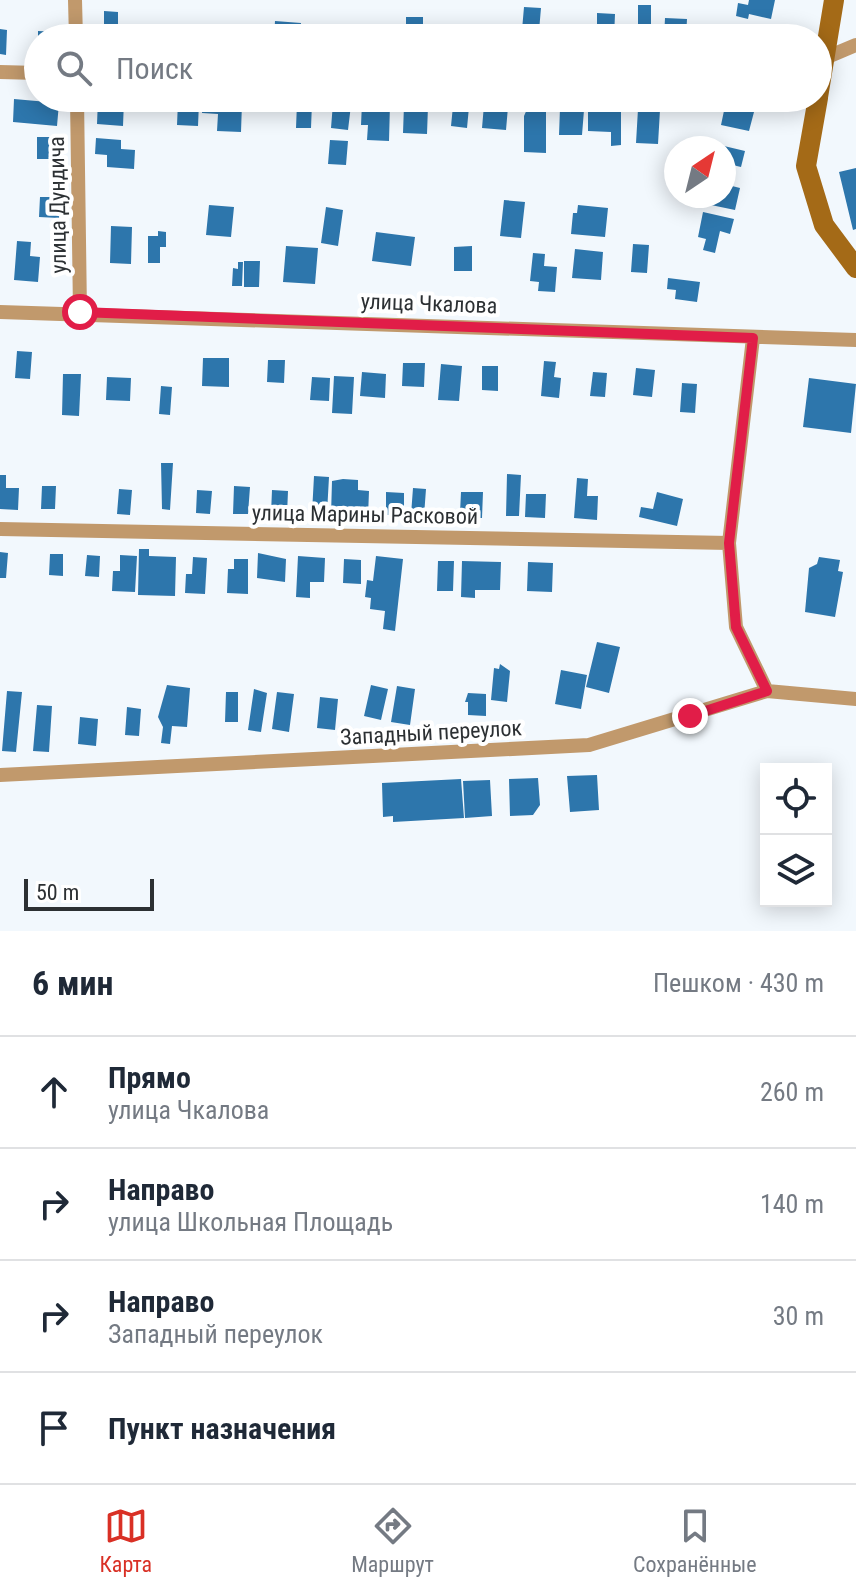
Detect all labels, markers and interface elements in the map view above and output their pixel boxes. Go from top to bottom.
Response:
search box [24,24,832,112]
icon: search [52,46,96,90]
text: Поиск [116,51,193,86]
street label: улица Дундича [44,136,71,274]
north arrow [664,136,736,208]
street label: улица Чкалова [360,289,498,318]
route start [62,294,98,330]
street label: улица Марины Расковой [252,500,478,529]
route end [672,698,708,734]
street label: Западный переулок [340,715,523,750]
map controls [760,763,832,907]
button: locate [760,763,832,835]
button: layers [760,835,832,907]
scale bar [24,875,154,911]
text: 50 m [36,880,79,905]
text: 6 мин [32,963,114,1003]
text: Пешком · 430 m [653,968,824,998]
text: Прямо [108,1060,191,1095]
icon: ahead [32,1070,76,1114]
text: 260 m [760,1077,824,1107]
text: улица Чкалова [108,1095,269,1125]
text: Направо [108,1172,214,1207]
icon: right [32,1182,76,1226]
text: 140 m [760,1189,824,1219]
text: улица Школьная Площадь [108,1207,393,1237]
text: Направо [108,1284,214,1319]
icon: right [32,1294,76,1338]
text: 30 m [773,1301,824,1331]
text: Западный переулок [108,1319,323,1349]
icon: arrive [32,1406,76,1450]
text: Пункт назначения [108,1411,336,1446]
tab: Карта [100,1504,152,1577]
tab: Маршрут [351,1504,434,1577]
tab: Сохранённые [633,1504,756,1577]

